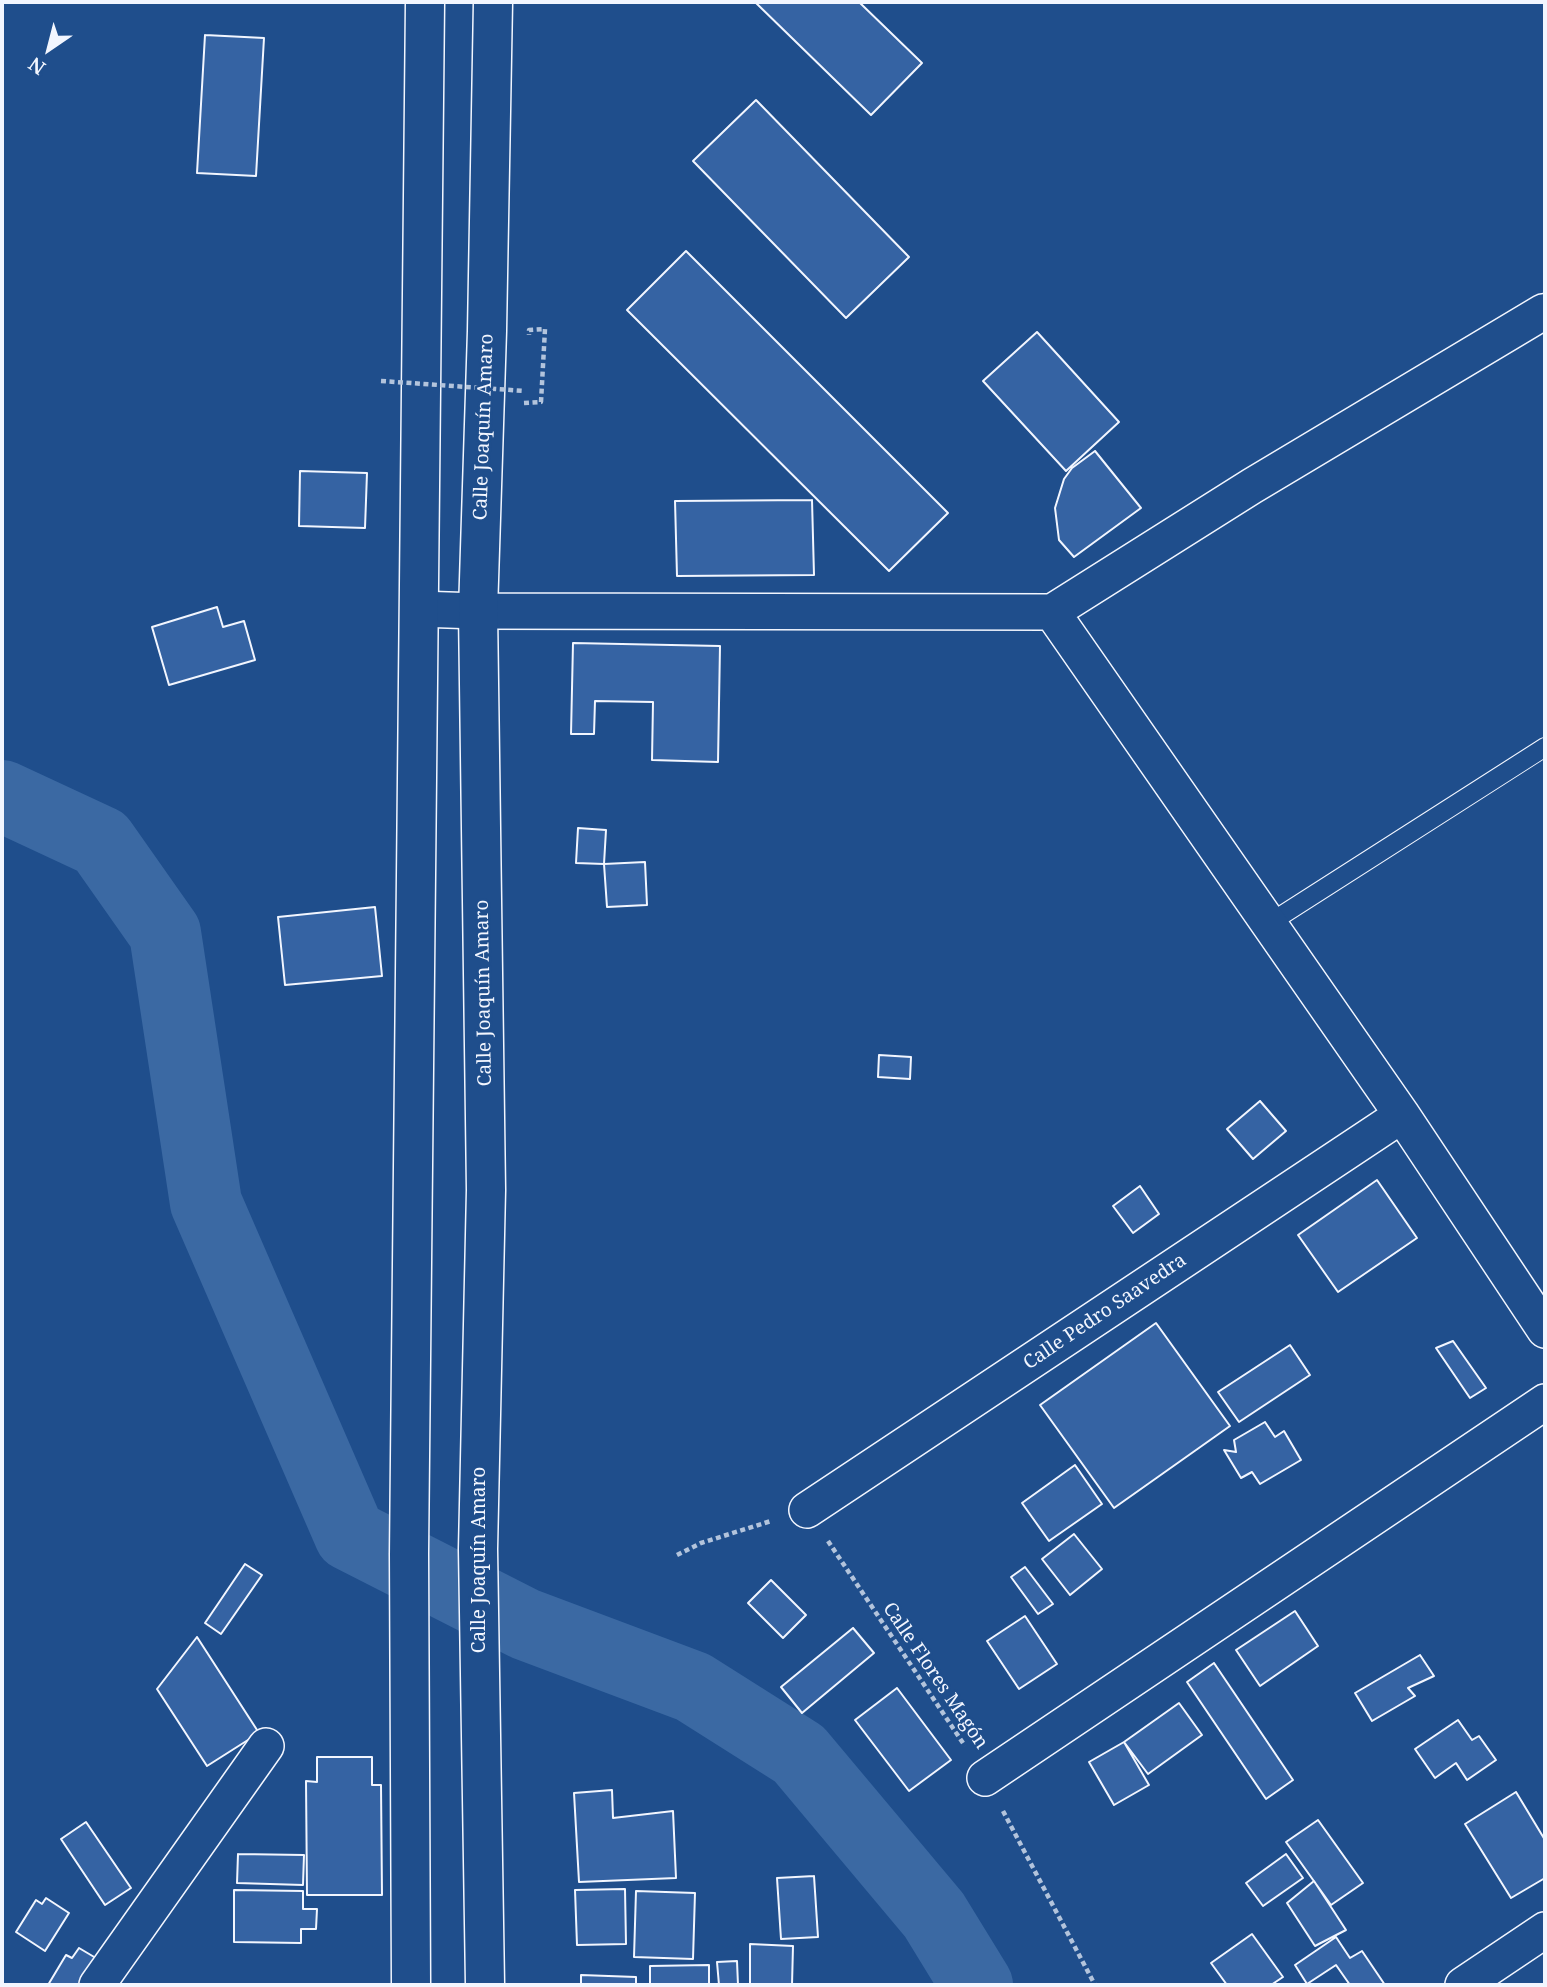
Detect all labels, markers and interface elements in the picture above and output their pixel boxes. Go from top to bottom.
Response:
north arrow [14,14,84,84]
text: N [23,51,51,81]
street label: Calle Joaquín Amaro [469,333,499,521]
street label: Calle Joaquín Amaro [471,899,497,1087]
street label: Calle Pedro Saavedra [1019,1249,1191,1375]
street label: Calle Joaquín Amaro [469,1467,491,1653]
street label: Calle Flores Magón [877,1598,993,1754]

